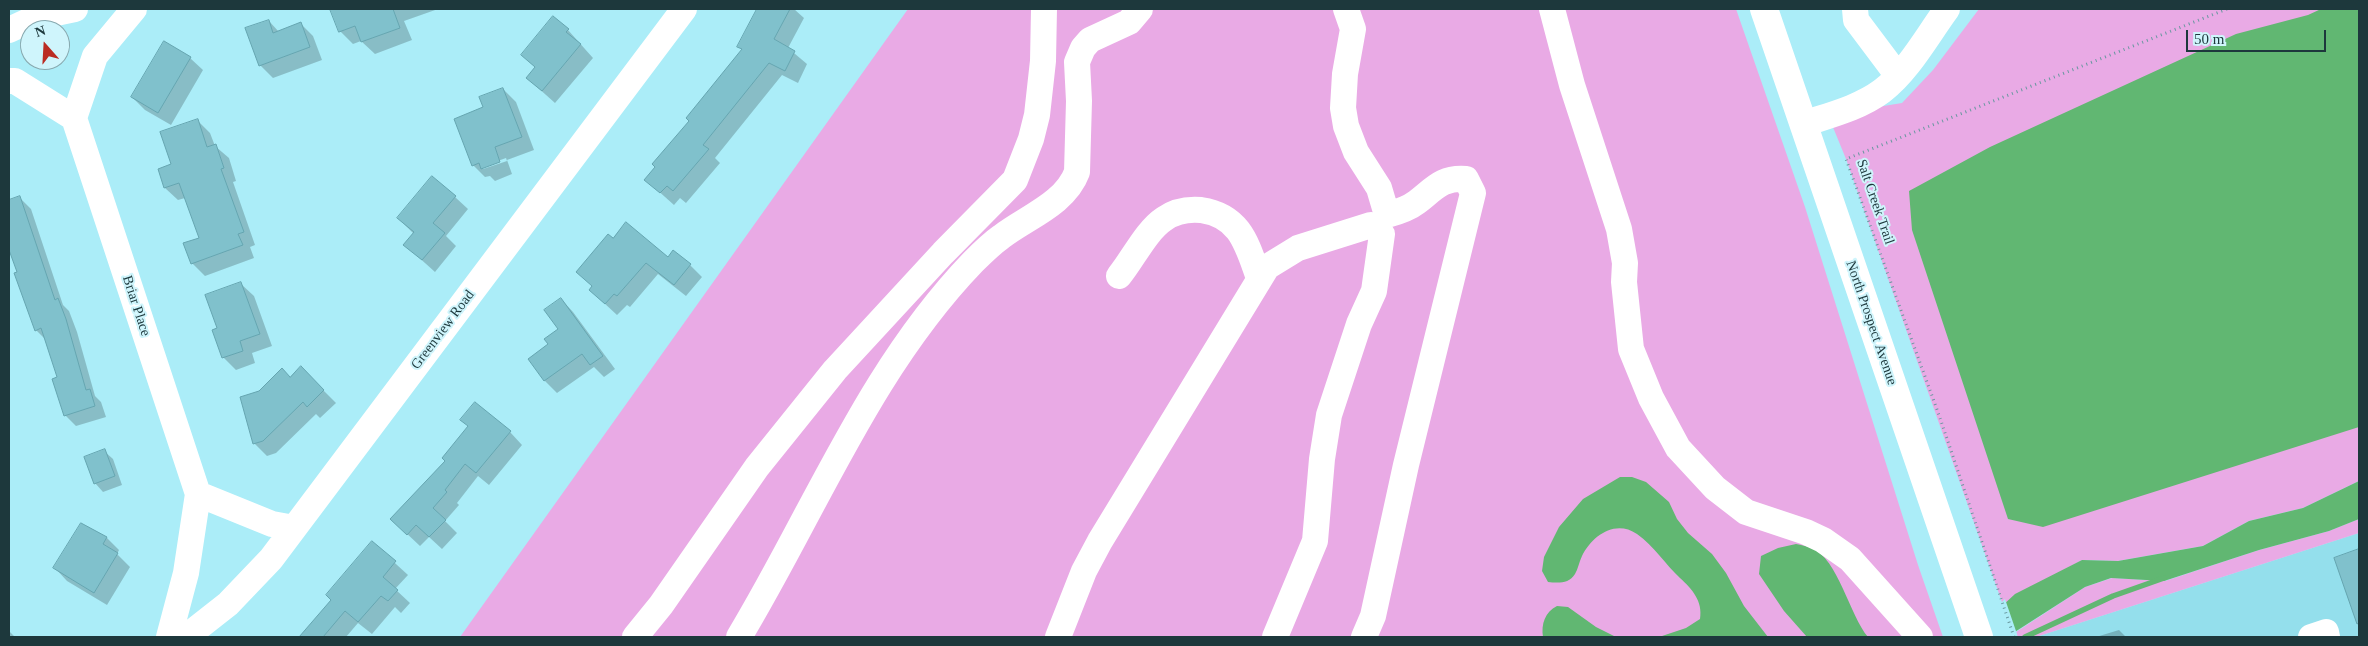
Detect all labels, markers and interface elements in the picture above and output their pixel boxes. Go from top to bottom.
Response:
north arrow [20,20,70,70]
scale bar [2188,20,2328,52]
text: N [33,23,48,40]
text: 50 m [2194,31,2224,47]
street label: Salt Creek Trail [1853,157,1897,247]
street label: North Prospect Avenue [1842,259,1900,387]
street label: Briar Place [118,274,154,338]
street label: Greenview Road [408,287,478,373]

